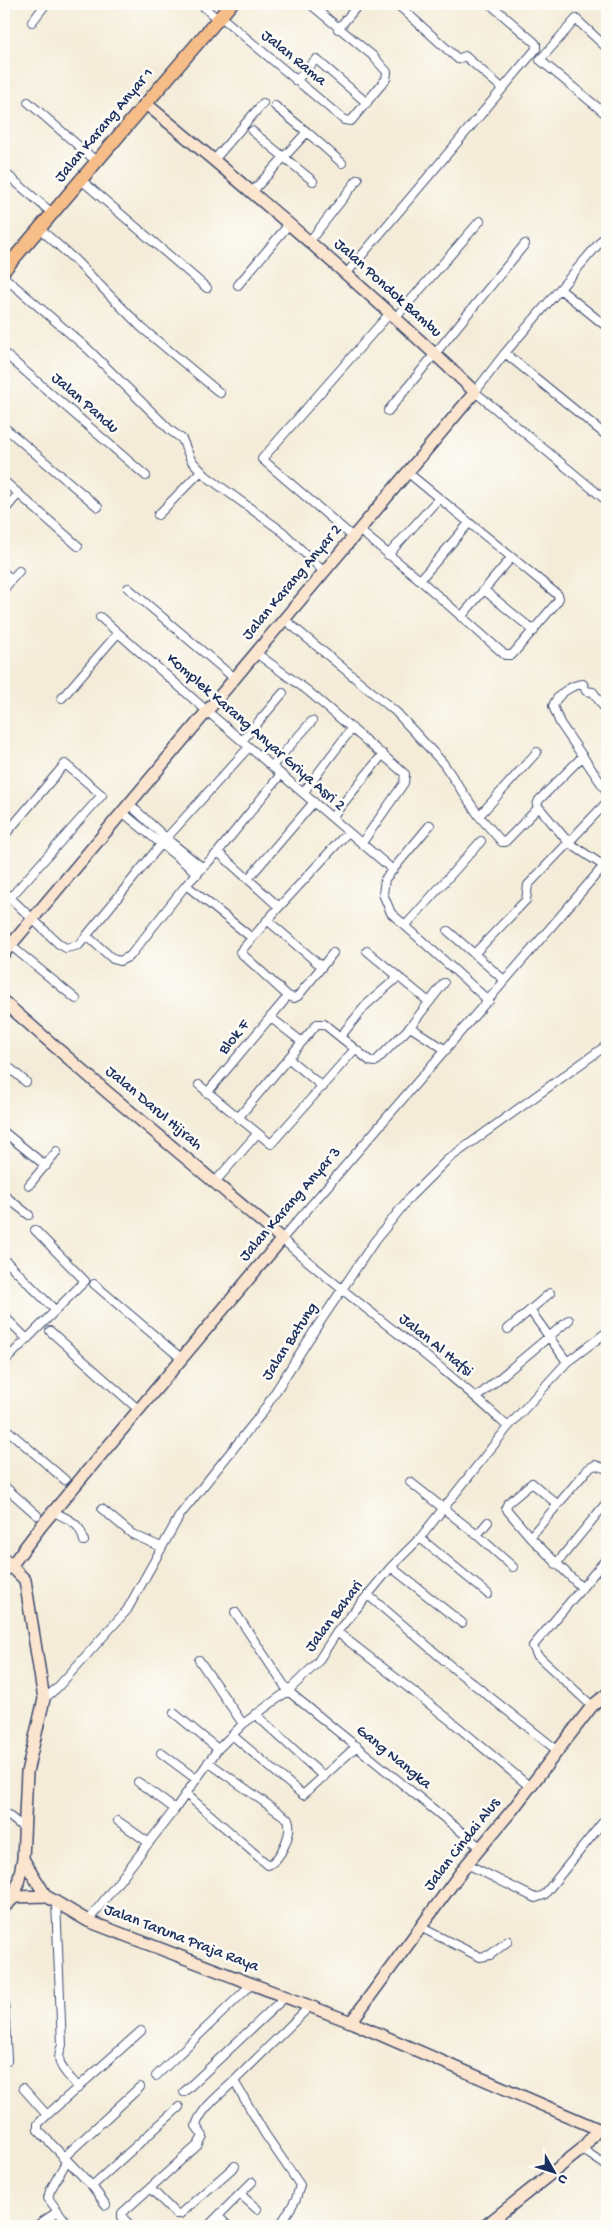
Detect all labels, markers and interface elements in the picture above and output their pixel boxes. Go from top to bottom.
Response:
street label: Jalan Rama [256,27,330,92]
street label: Jalan Karang Anyar 1 [52,65,158,187]
street label: Jalan Pondok Bambu [329,235,445,343]
street label: Jalan Pandu [46,369,122,439]
street label: Jalan Karang Anyar 2 [239,521,347,645]
street label: Komplek Karang Anyar Griya Asri 2 [162,650,348,816]
street label: Blok F [215,1016,255,1060]
street label: Jalan Darul Hijrah [100,1063,206,1156]
street label: Jalan Karang Anyar 3 [236,1144,346,1266]
street label: Jalan Batung [259,1300,323,1384]
street label: Jalan Al Hafsi [394,1310,476,1382]
street label: Jalan Bahari [302,1577,368,1657]
street label: Gang Nangka [351,1722,435,1795]
street label: Jalan Cindai Alus [421,1794,506,1895]
street label: Jalan Taruna Praja Raya [101,1901,262,1978]
north arrow [528,2148,578,2198]
text: U [553,2170,571,2187]

